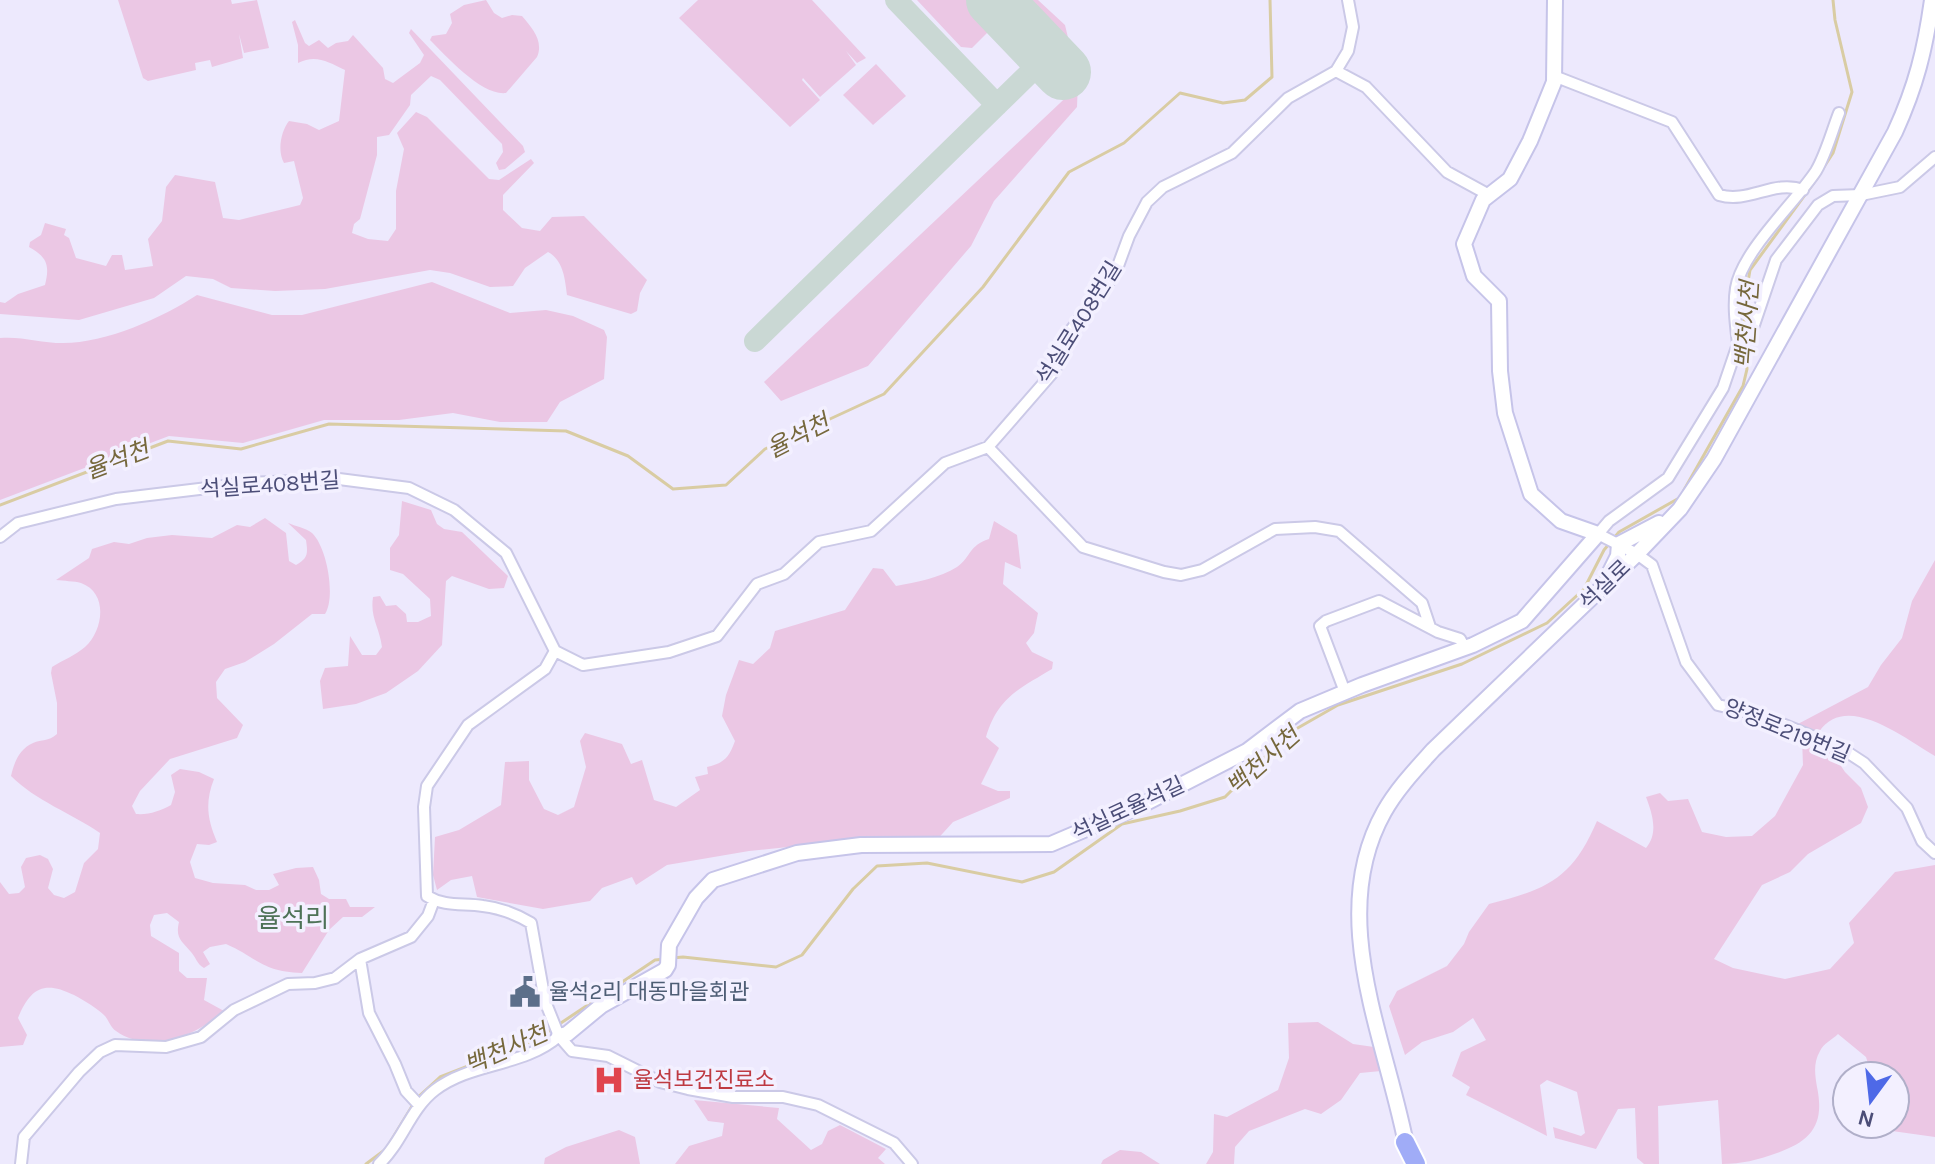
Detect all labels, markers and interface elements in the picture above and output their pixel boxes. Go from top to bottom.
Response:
street label: 석실로408번길 [1031,257,1127,389]
water label: 백천사천 [1730,277,1764,370]
water label: 율석천 [762,407,836,464]
water label: 율석천 [81,434,156,485]
street label: 석실로408번길 [199,467,341,503]
street label: 석실로 [1574,555,1636,615]
street label: 양정로219번길 [1720,694,1854,768]
water label: 백천사천 [1221,719,1307,801]
street label: 석실로율석길 [1067,772,1189,846]
district label: 율석리 [257,903,329,934]
public building icon: 율석2리 대동마을회관 [508,975,542,1009]
place label: 율석2리 대동마을회관 [549,979,749,1005]
water label: 백천사천 [460,1017,555,1080]
north arrow [1831,1060,1911,1140]
hospital icon: 율석보건진료소 [592,1063,626,1097]
place label: 율석보건진료소 [633,1067,775,1093]
text: N [1855,1104,1877,1133]

